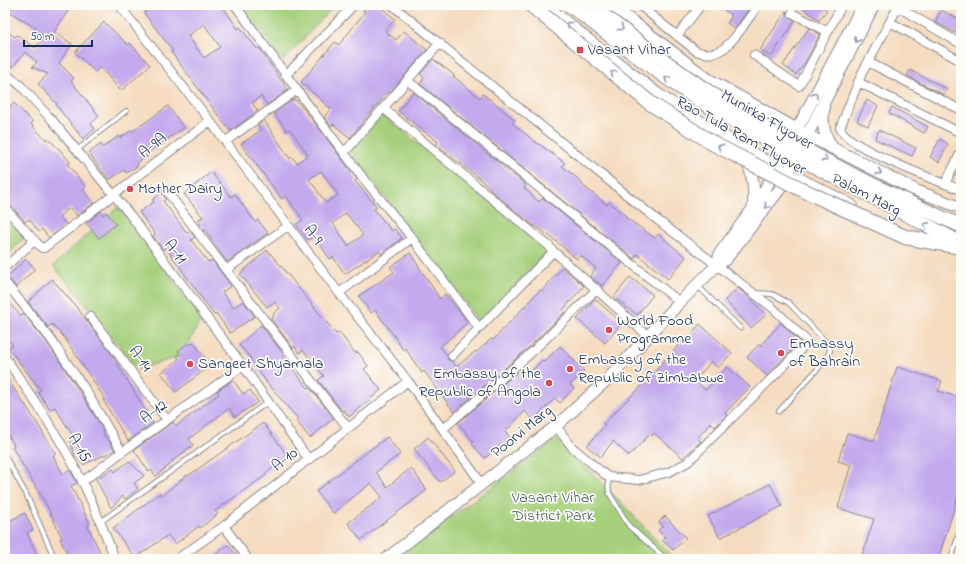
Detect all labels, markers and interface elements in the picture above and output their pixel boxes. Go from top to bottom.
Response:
scale bar [24,22,92,48]
one-way arrow [567,22,574,29]
one-way arrow [617,24,624,31]
text: 50 m [30,28,54,46]
one-way arrow [854,36,862,43]
place label: Vasant Vihar [587,38,671,62]
marker: Vasant Vihar [575,45,585,55]
one-way arrow [611,70,618,77]
one-way arrow [664,76,671,83]
street label: Munirka Flyover [716,84,818,156]
street label: Rao Tula Ram Flyover [671,90,811,182]
one-way arrow [811,92,818,99]
street label: A-9A [134,127,173,165]
one-way arrow [717,144,724,152]
one-way arrow [821,154,828,161]
street label: Palam Marg [827,167,905,223]
one-way arrow [875,167,882,174]
place label: Mother Dairy [138,177,222,201]
marker: Mother Dairy [125,184,135,194]
one-way arrow [765,202,772,209]
street label: A-9 [297,220,329,251]
one-way arrow [923,222,931,230]
street label: A-11 [158,234,192,270]
place label: World Food Programme [617,309,693,351]
marker: World Food Programme [604,325,614,335]
place label: Embassy of Bahrain [789,332,860,374]
street label: A-14 [122,341,158,378]
place label: Embassy of the Republic of Zimbabwe [578,348,725,390]
marker: Embassy of Bahrain [776,348,786,358]
place label: Sangeet Shyamala [198,352,324,376]
marker: Sangeet Shyamala [185,359,195,369]
place label: Embassy of the Republic of Angola [419,362,542,404]
marker: Embassy of the Republic of Zimbabwe [565,364,575,374]
marker: Embassy of the Republic of Angola [544,378,554,388]
street label: A-12 [135,394,173,430]
street label: Poorvi Marg [486,400,558,464]
street label: A-15 [61,429,97,467]
street label: A-10 [267,442,303,478]
park label: Vasant Vihar District Park [511,486,595,528]

